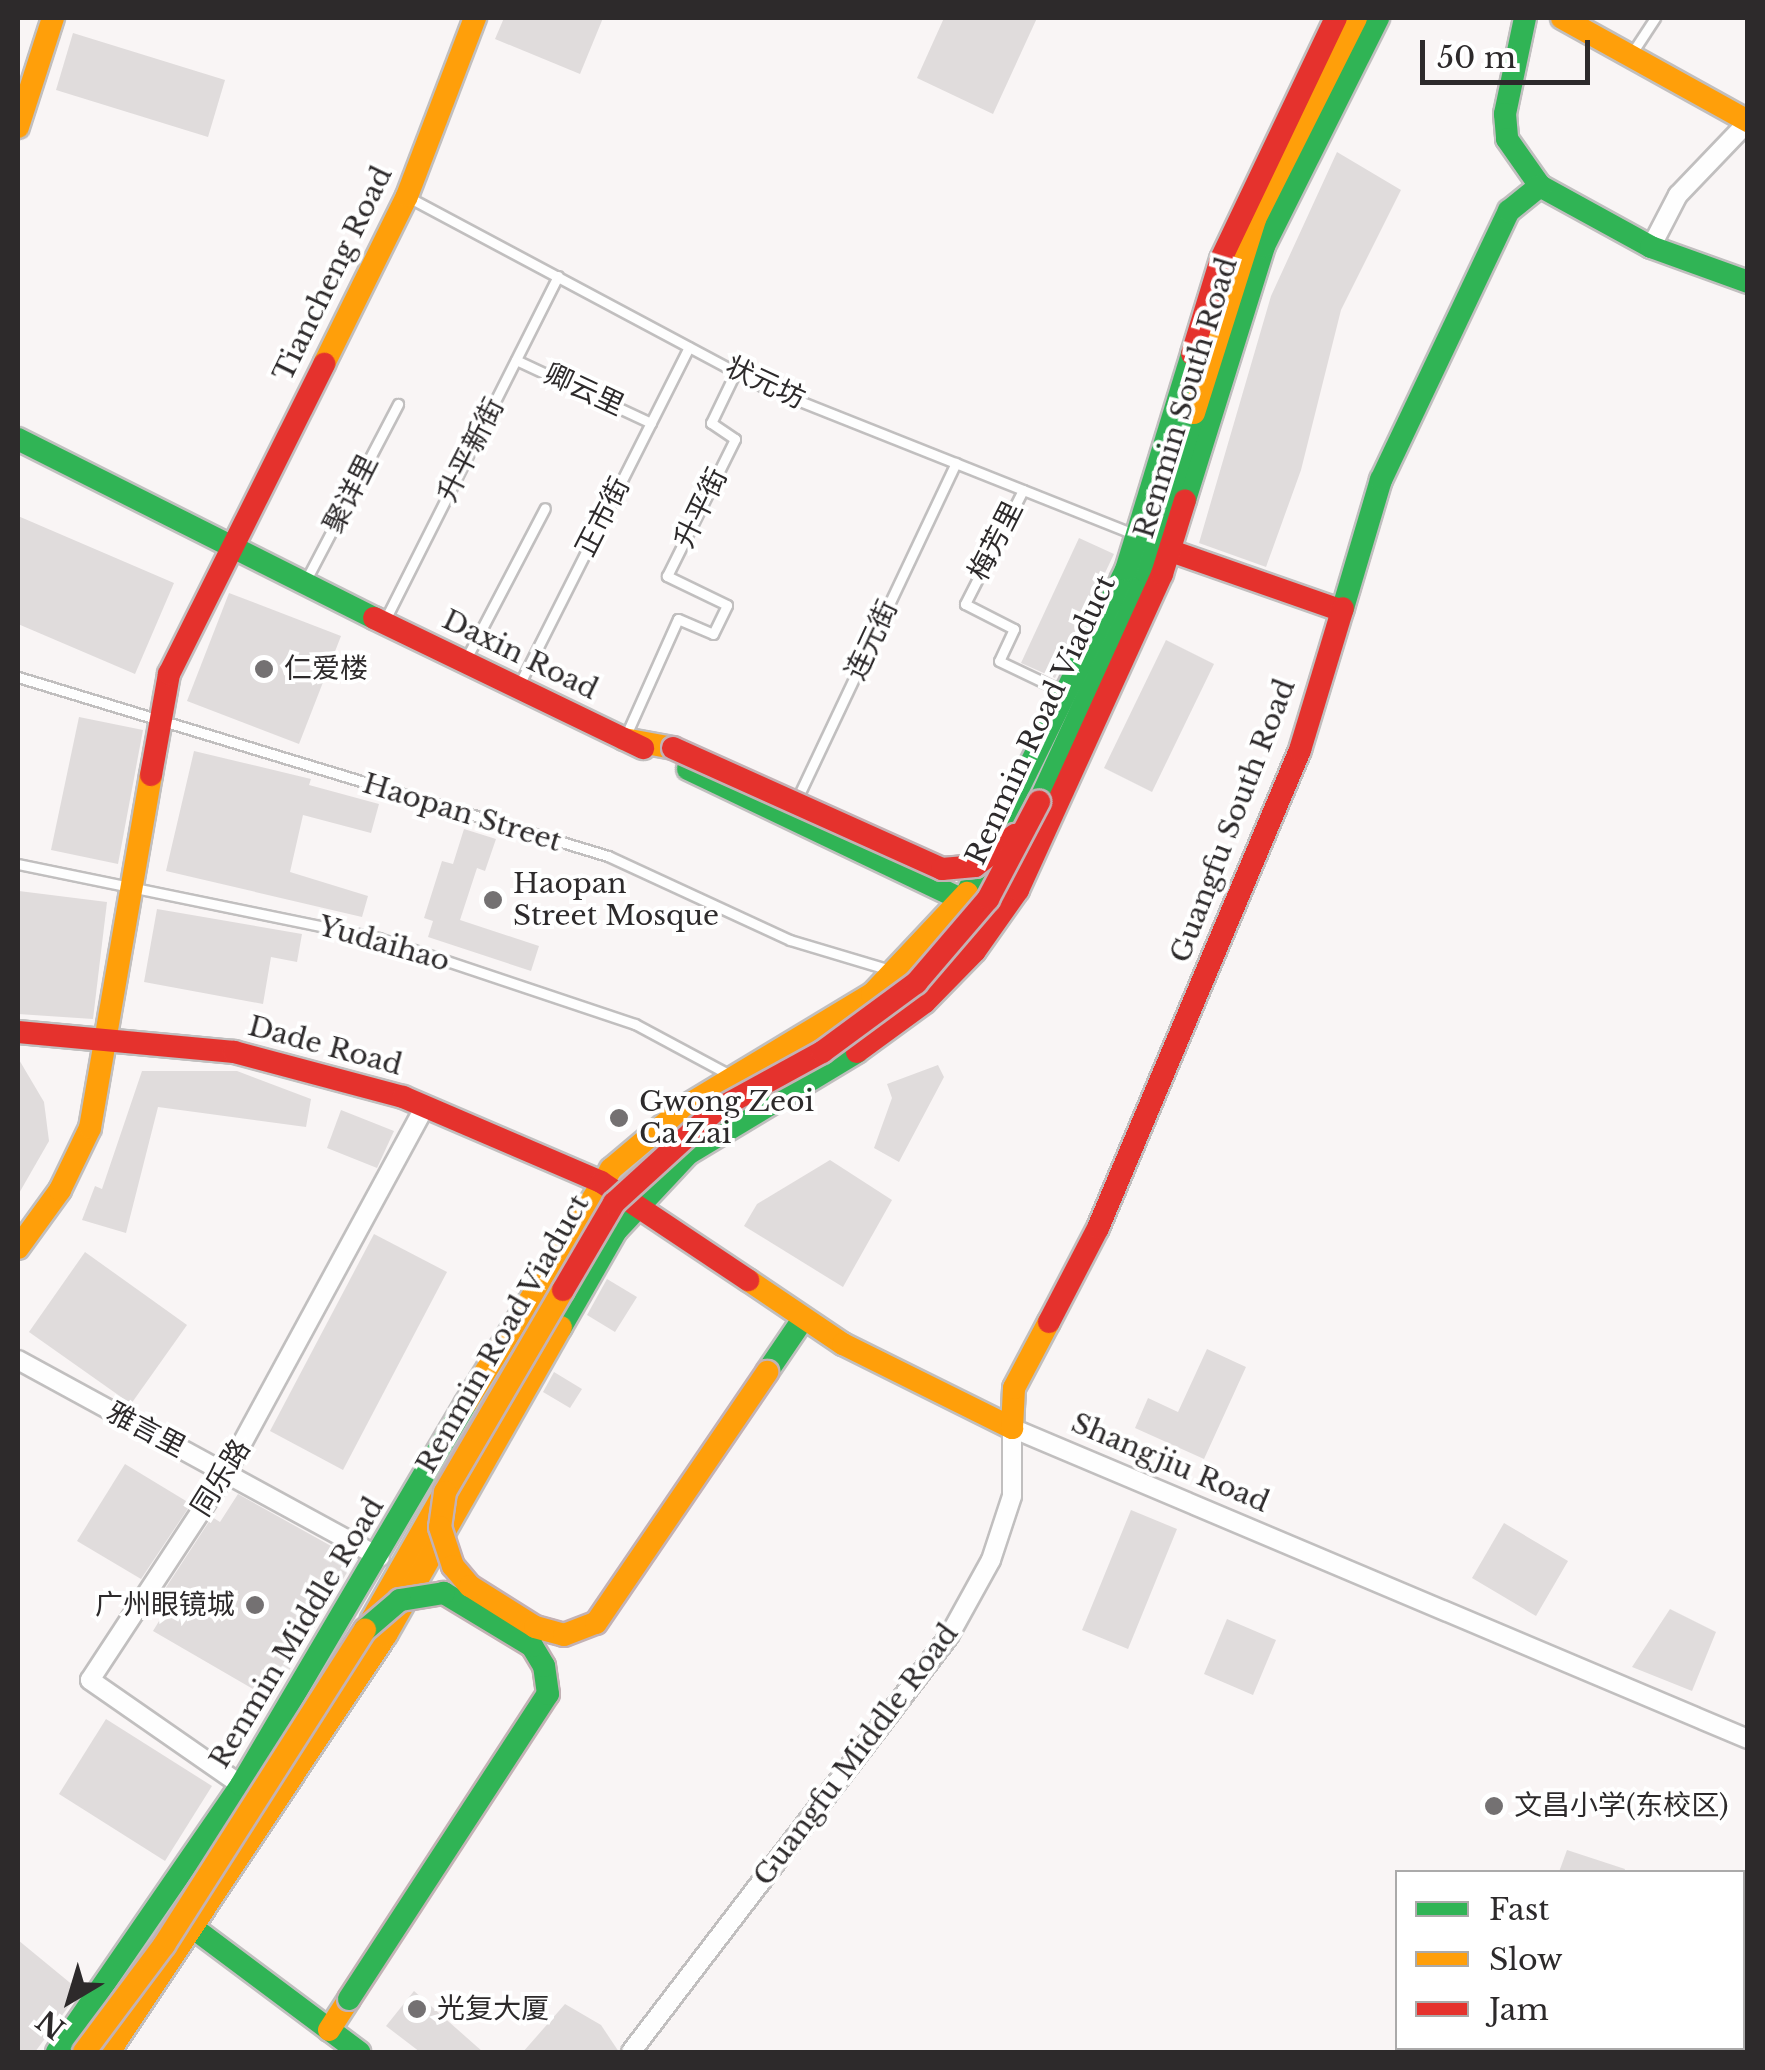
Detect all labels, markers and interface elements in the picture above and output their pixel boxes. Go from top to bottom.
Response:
scale bar [1425,20,1595,82]
text: 50 m [1437,39,1516,76]
street label: Tiancheng Road [266,161,400,387]
street label: Renmin South Road [1127,254,1245,542]
street label: 状元坊 [720,350,810,416]
street label: 卿云里 [539,357,629,423]
street label: 升平新街 [431,392,511,508]
street label: 聚详里 [317,449,385,539]
street label: 升平街 [667,463,735,553]
street label: 正市街 [569,472,637,562]
street label: 梅芳里 [962,496,1030,586]
street label: Renmin Road Viaduct [959,569,1123,871]
street label: 连元街 [839,595,905,685]
street label: Daxin Road [437,603,603,707]
place label: 仁爱楼 [284,652,368,686]
marker: 仁爱楼 [253,658,275,680]
street label: Guangfu South Road [1163,675,1303,967]
street label: Haopan Street [359,767,565,859]
place label: Haopan Street Mosque [513,867,719,933]
marker: Haopan Street Mosque [482,889,504,911]
street label: Yudaihao [315,909,453,979]
street label: Dade Road [245,1009,405,1083]
place label: Gwong Zeoi Ca Zai [639,1085,814,1151]
marker: Gwong Zeoi Ca Zai [608,1107,630,1129]
street label: Renmin Road Viaduct [409,1188,597,1480]
street label: 雅言里 [101,1395,191,1465]
street label: Shangjiu Road [1066,1406,1274,1520]
street label: 同乐路 [184,1433,258,1523]
street label: Renmin Middle Road [203,1492,391,1774]
place label: 广州眼镜城 [95,1588,235,1622]
marker: 广州眼镜城 [244,1594,266,1616]
street label: Guangfu Middle Road [747,1618,965,1892]
place label: 文昌小学(东校区) [1514,1789,1729,1823]
marker: 文昌小学(东校区) [1483,1795,1505,1817]
legend [1395,1870,1745,2050]
text: Fast [1489,1891,1550,1928]
text: Slow [1489,1941,1563,1978]
north arrow [20,1950,120,2050]
text: Jam [1489,1991,1549,2028]
place label: 光复大厦 [437,1992,549,2026]
marker: 光复大厦 [406,1998,428,2020]
text: N [30,2002,72,2046]

